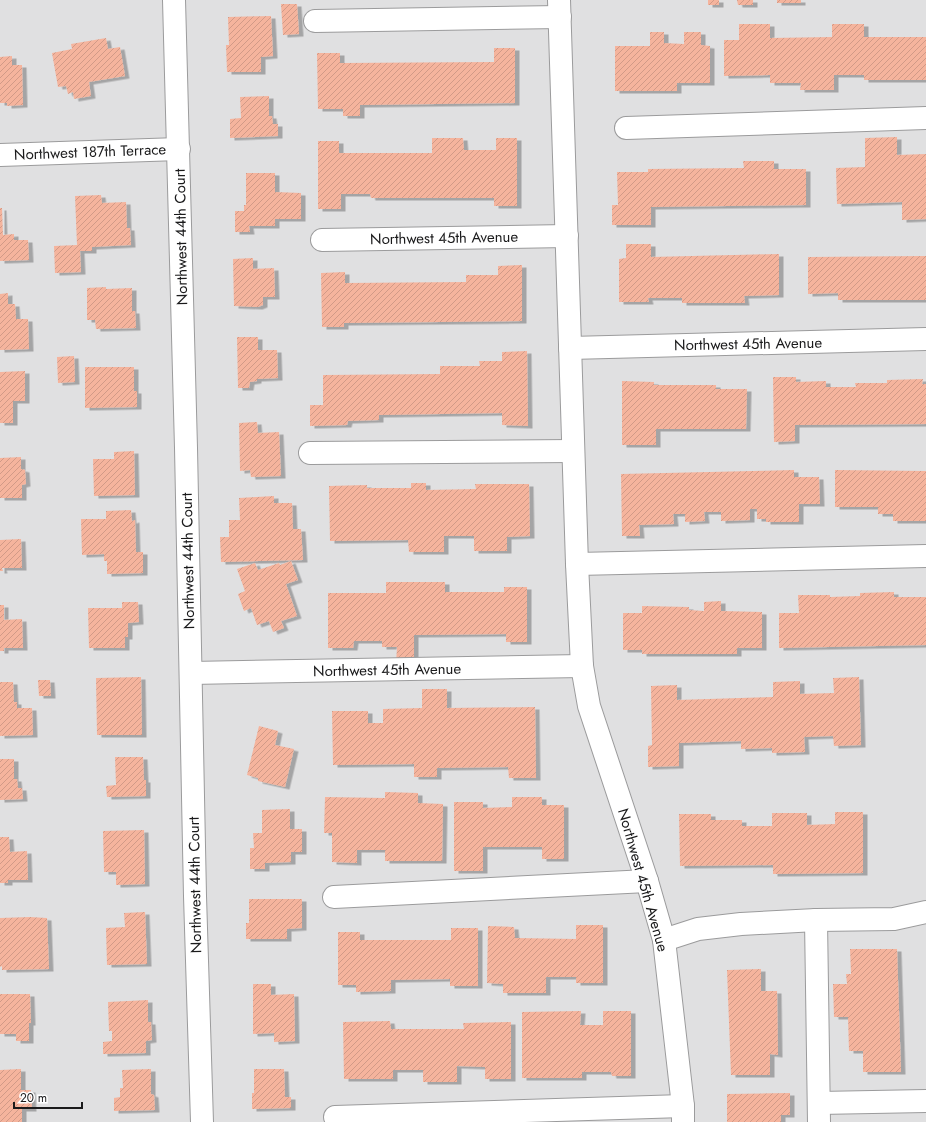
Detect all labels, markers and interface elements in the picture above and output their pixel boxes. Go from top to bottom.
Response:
street label: Northwest 187th Terrace [13,138,167,166]
street label: Northwest 44th Court [169,168,193,306]
street label: Northwest 45th Avenue [370,226,519,250]
street label: Northwest 45th Avenue [674,332,823,356]
street label: Northwest 44th Court [176,492,200,630]
street label: Northwest 45th Avenue [313,658,462,682]
street label: Northwest 45th Avenue [612,806,674,954]
street label: Northwest 44th Court [183,816,207,954]
scale bar [14,1084,82,1110]
text: 20 m [20,1089,47,1107]

